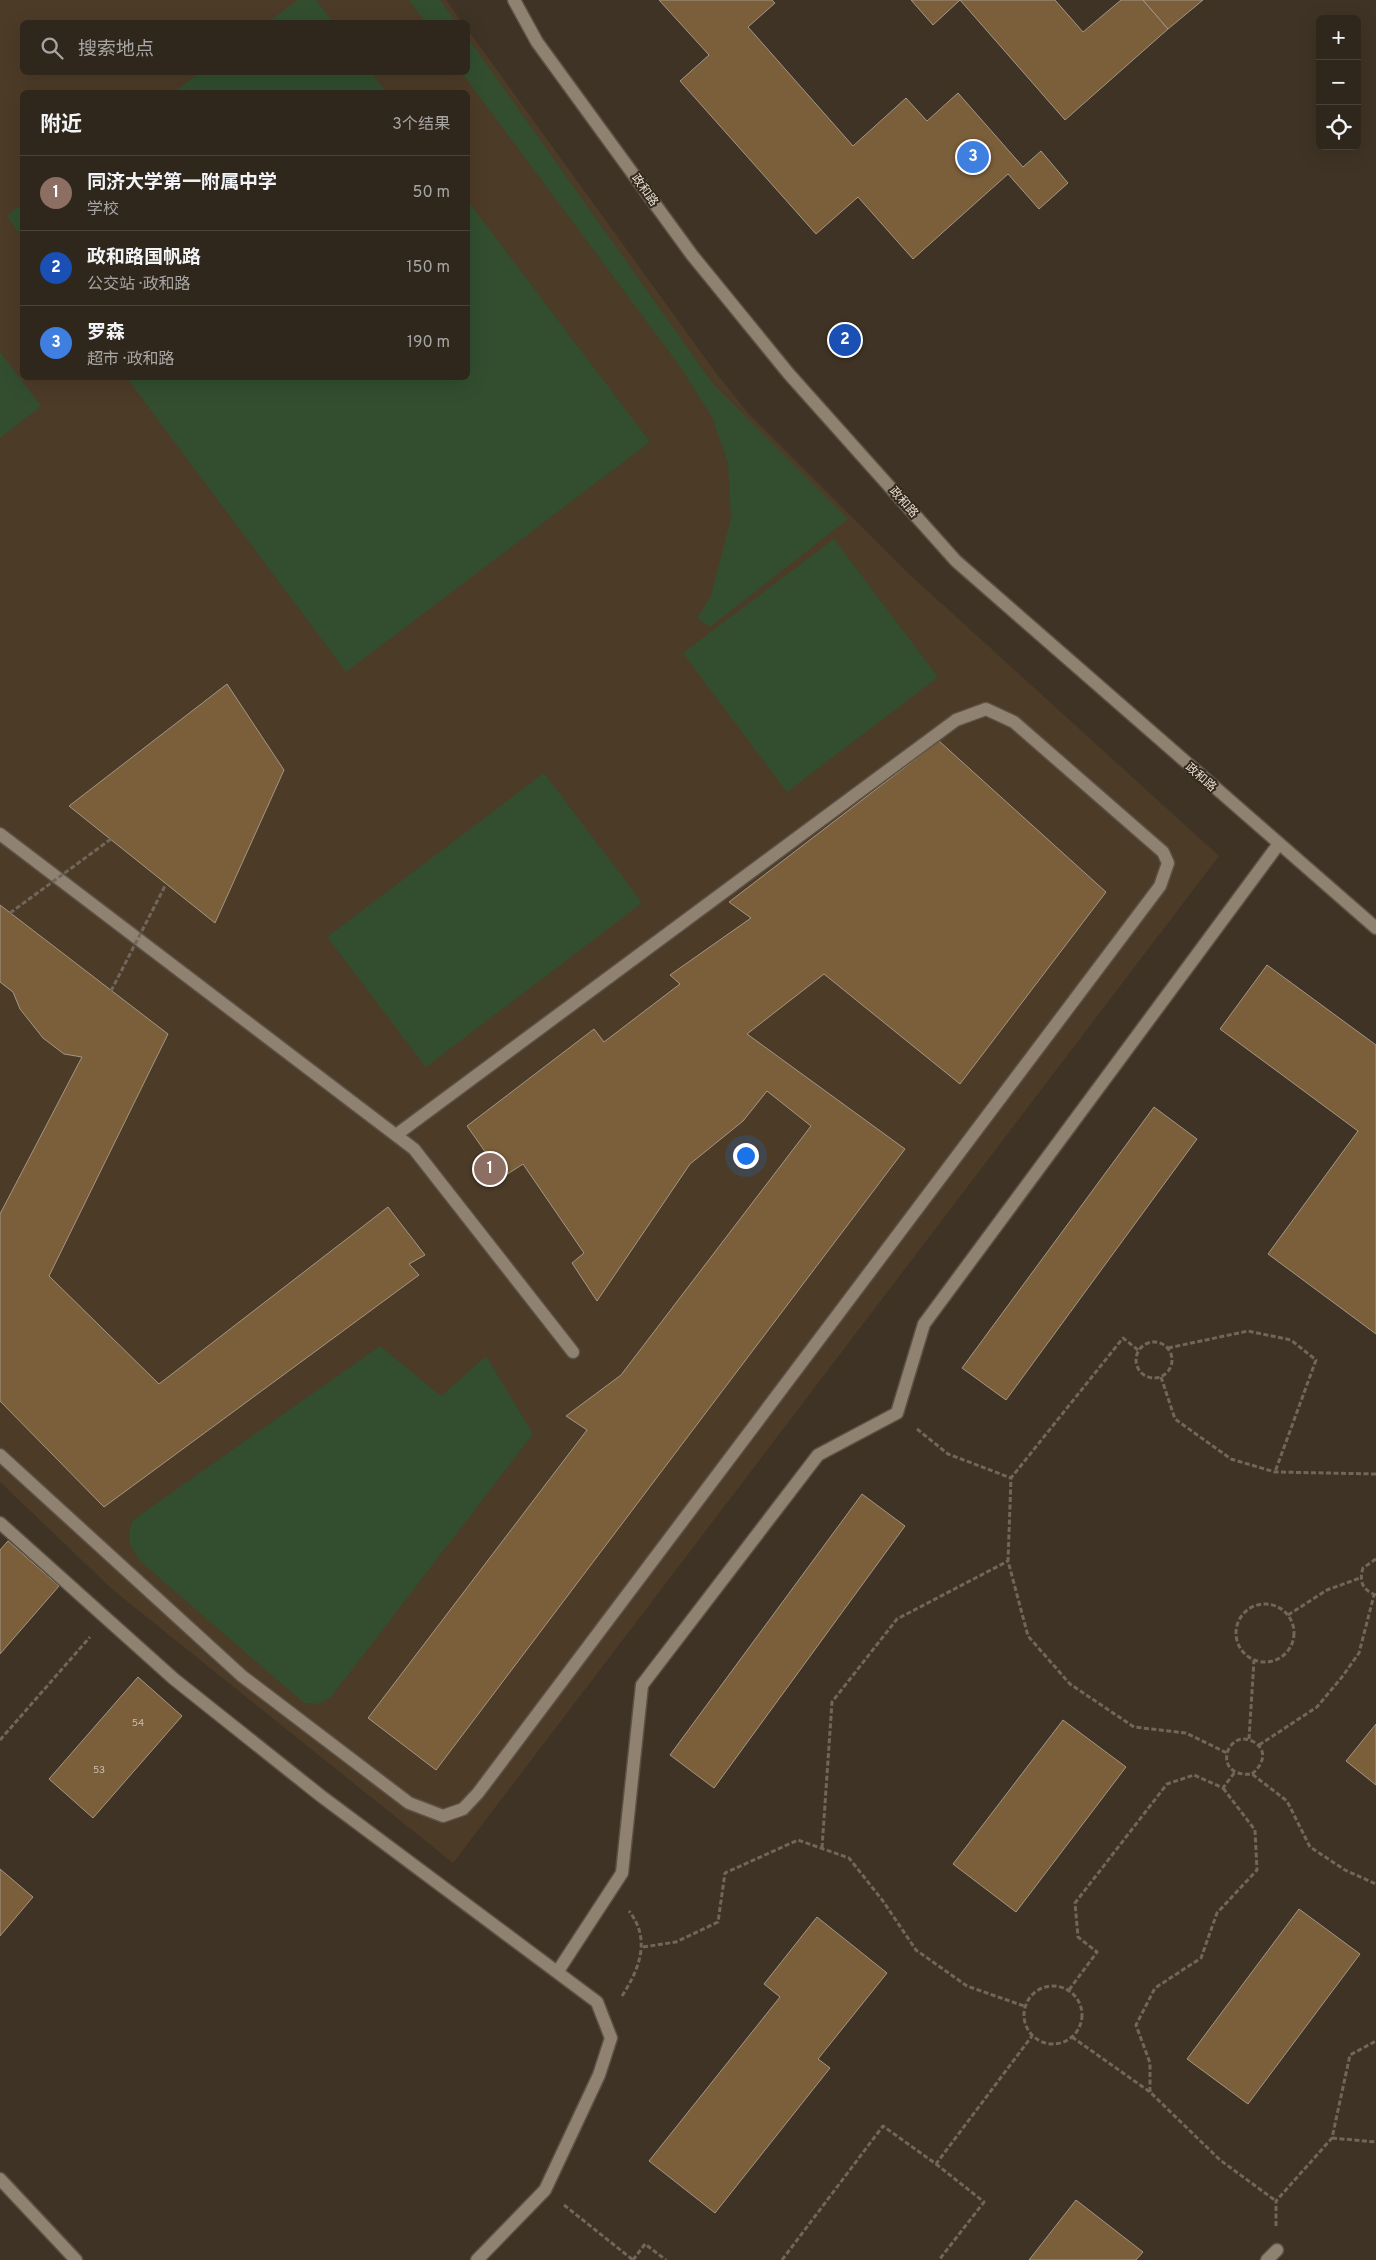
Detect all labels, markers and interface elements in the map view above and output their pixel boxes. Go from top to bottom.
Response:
map controls [1316,15,1361,150]
button: + [1316,15,1361,60]
search box [20,20,470,75]
icon: search [38,34,66,62]
text: 搜索地点 [78,38,154,62]
button: − [1316,60,1361,105]
button: locate [1316,105,1361,150]
text: 附近 [40,112,82,139]
text: 3个结果 [392,115,450,135]
pin: 3 [957,138,989,176]
text: 同济大学第一附属中学 [87,171,277,195]
street label: 政和路 [627,171,661,210]
text: 1 [53,183,59,203]
text: 50 m [413,183,450,203]
text: 学校 [87,200,119,220]
text: 政和路国帆路 [87,246,201,270]
text: 2 [51,258,61,278]
text: 150 m [407,258,450,278]
text: 公交站 · 政和路 [87,275,191,295]
text: 罗森 [87,321,125,345]
pin: 2 [829,321,861,359]
text: 3 [51,333,61,353]
text: 190 m [407,333,450,353]
text: 超市 · 政和路 [87,350,175,370]
street label: 政和路 [885,484,921,521]
street label: 政和路 [1182,760,1219,796]
your location [733,1143,759,1169]
pin: 1 [474,1150,506,1188]
house number: 54 [132,1717,144,1730]
house number: 53 [93,1764,105,1777]

